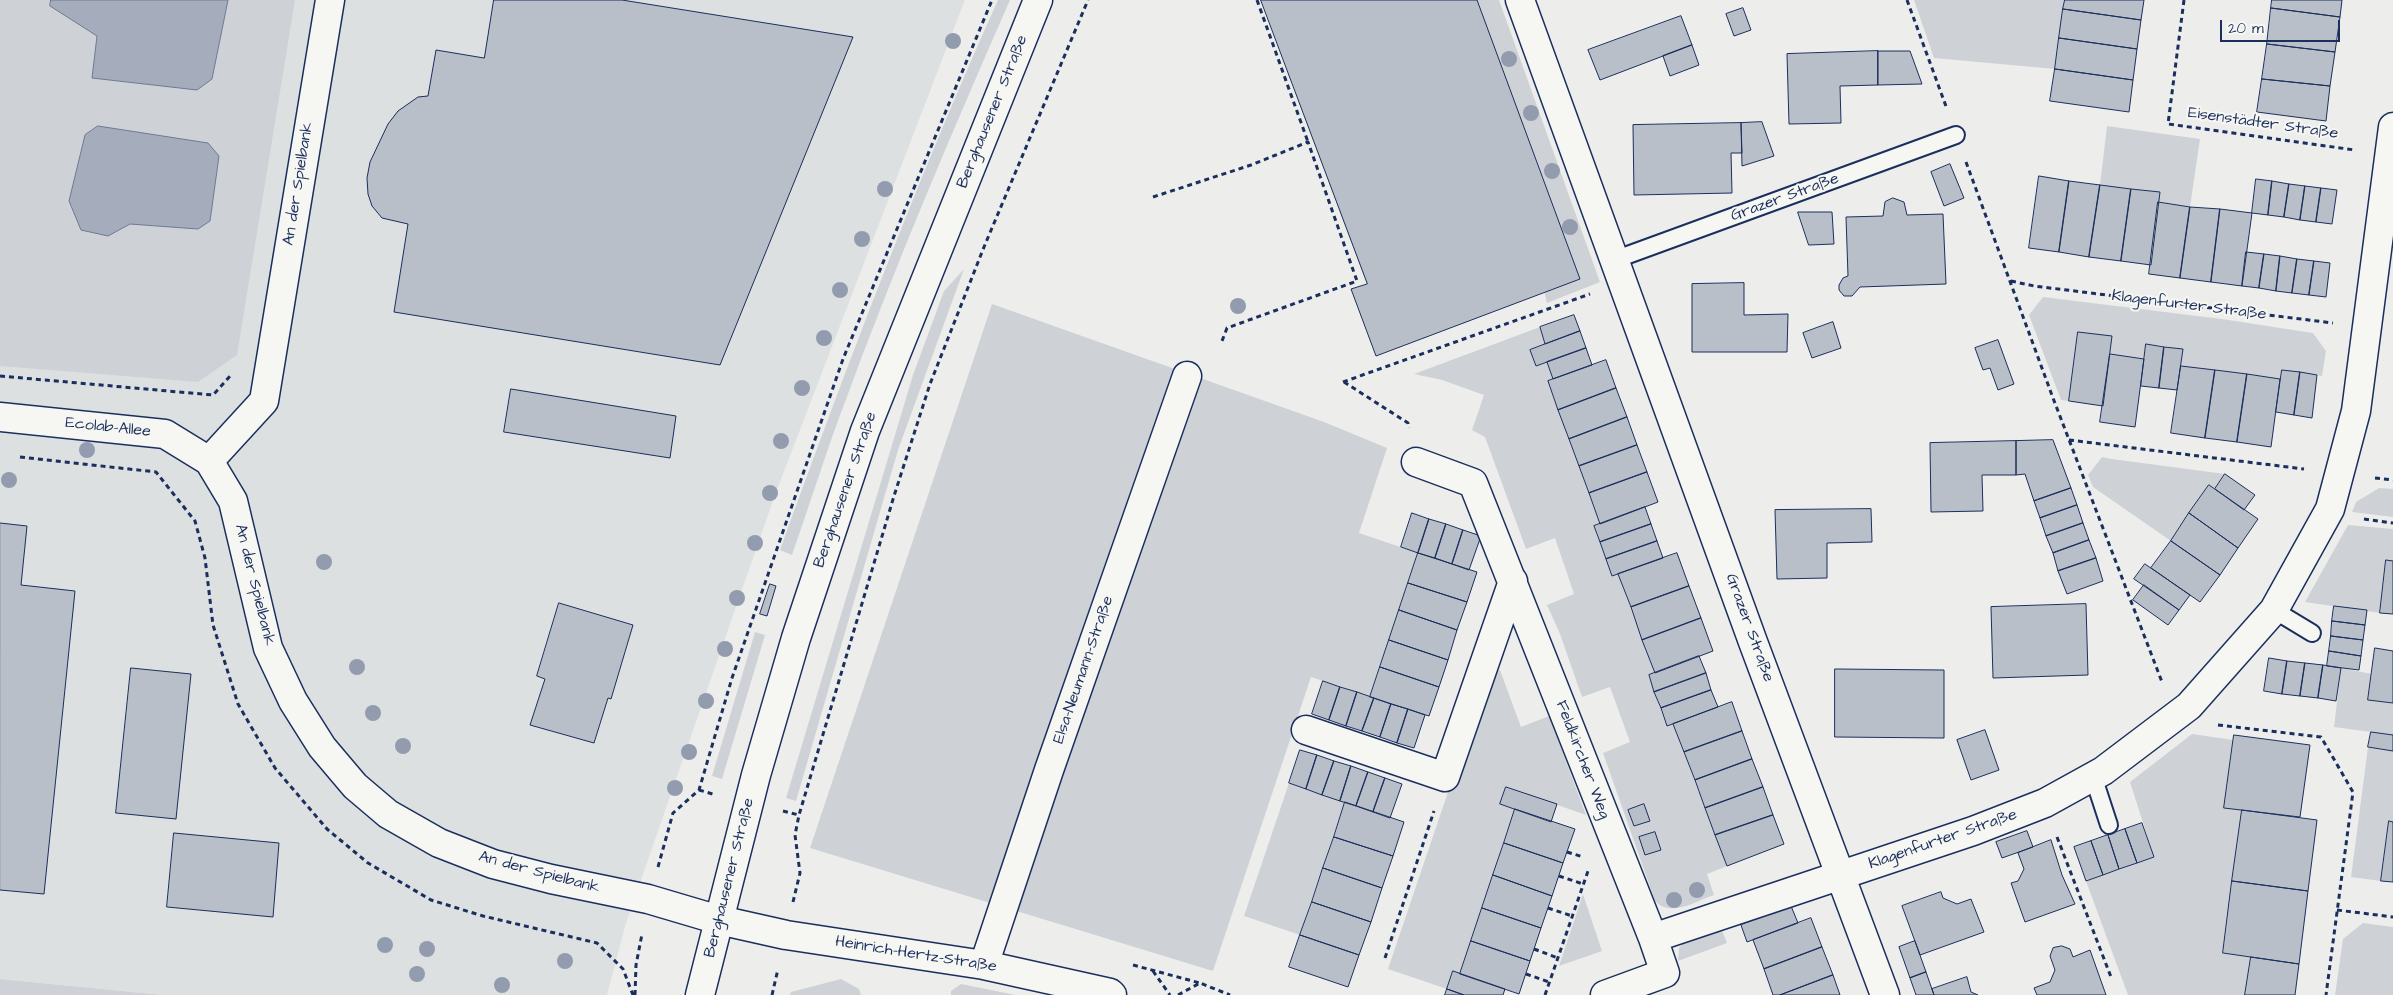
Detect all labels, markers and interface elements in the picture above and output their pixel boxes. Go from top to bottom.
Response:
scale bar [2223,10,2343,42]
text: 20 m [2228,18,2264,39]
street label: Berghausener Straße [953,33,1033,191]
street label: Eisenstädter Straße [2187,104,2339,144]
street label: An der Spielbank [280,121,318,247]
street label: Grazer Straße [1728,170,1842,226]
street label: Klagenfurter Straße [2111,287,2267,325]
street label: Berghausener Straße [810,410,882,570]
street label: Ecolab-Allee [64,414,152,442]
street label: An der Spielbank [230,522,278,648]
street label: Grazer Straße [1721,571,1777,685]
street label: Elsa-Neumann-Straße [1050,593,1118,747]
street label: Feldkircher Weg [1551,698,1613,822]
street label: Berghausener Straße [701,796,759,960]
street label: Klagenfurter Straße [1866,806,2020,874]
street label: An der Spielbank [476,848,602,898]
street label: Heinrich-Hertz-Straße [834,933,998,977]

